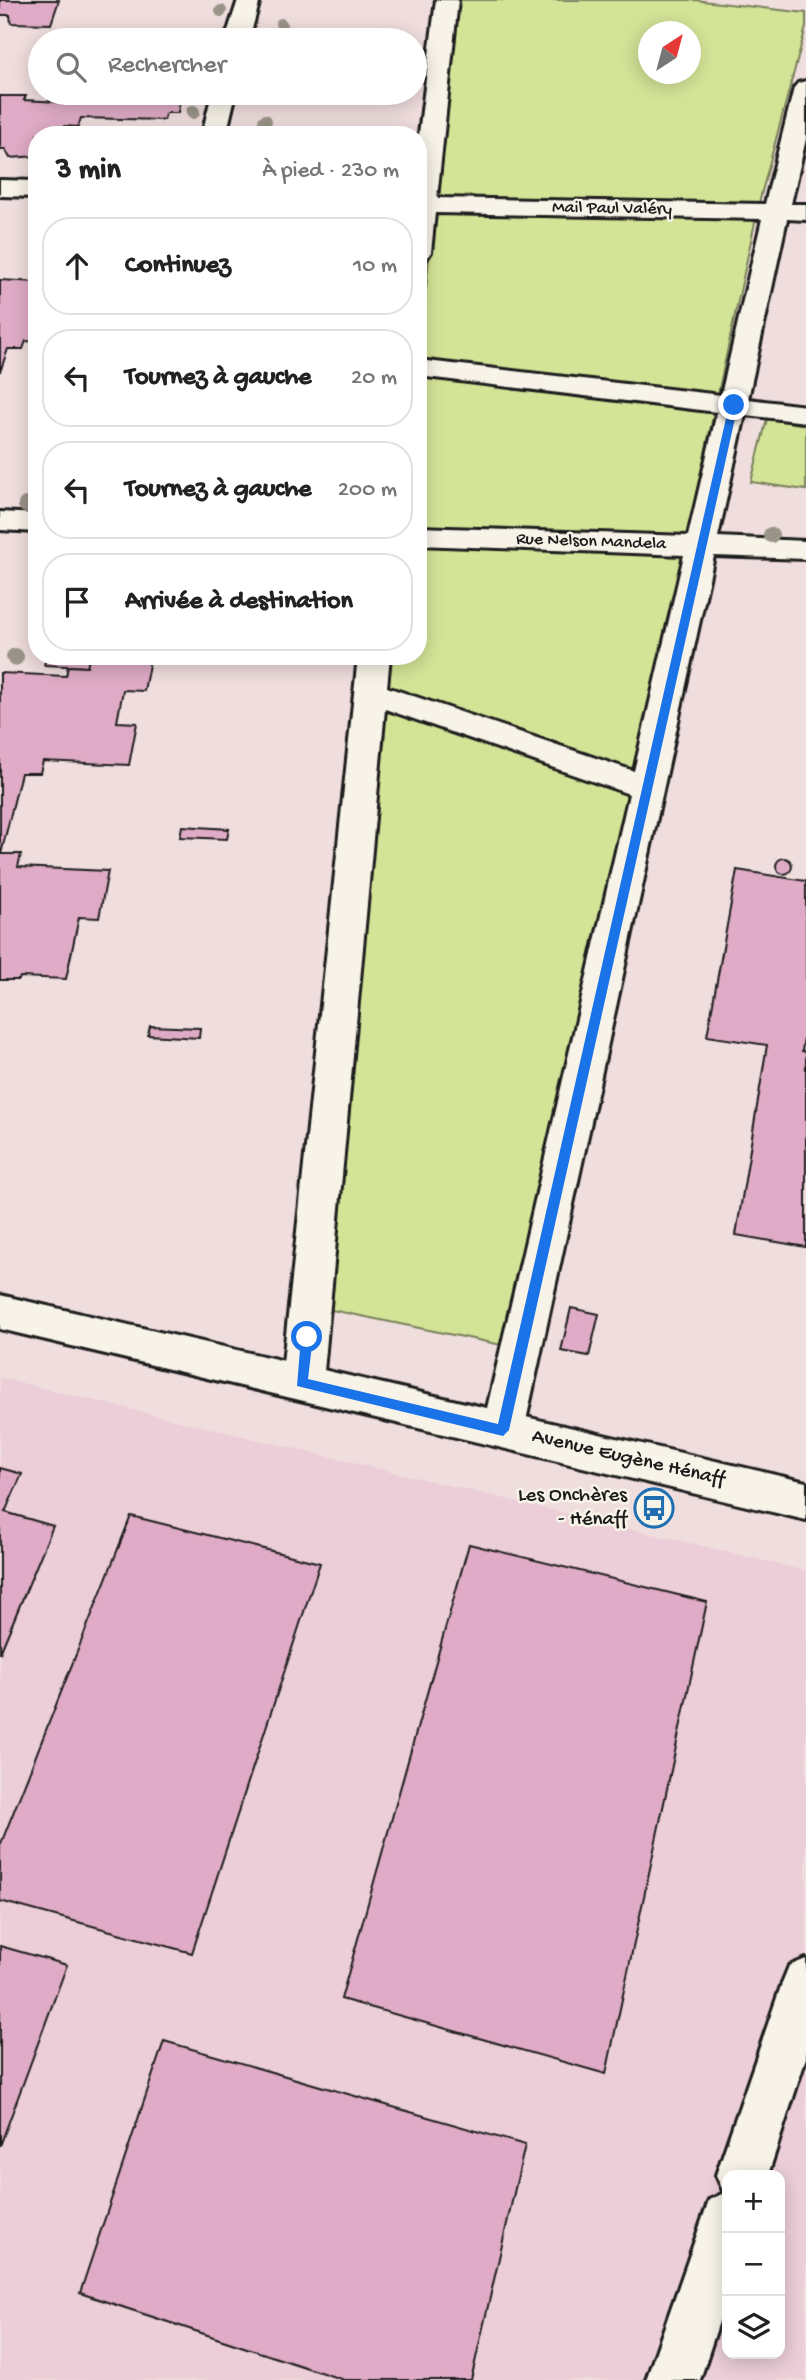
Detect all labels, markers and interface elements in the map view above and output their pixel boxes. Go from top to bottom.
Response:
north arrow [638,21,701,84]
search box [28,28,427,105]
icon: search [52,48,90,86]
text: Rechercher [108,51,226,82]
text: 3 min [56,154,121,189]
text: À pied · 230 m [262,158,399,185]
street label: Mail Paul Valéry [552,197,672,221]
icon: ahead [58,247,96,285]
text: Continuez [125,251,231,282]
text: 10 m [353,253,397,280]
icon: left [58,359,96,397]
text: Tournez à gauche [125,363,312,394]
text: 20 m [351,365,397,392]
route end [718,389,749,420]
icon: left [58,471,96,509]
text: Tournez à gauche [125,475,312,506]
text: 200 m [338,477,397,504]
street label: Rue Nelson Mandela [516,529,667,555]
icon: arrive [58,583,96,621]
text: Arrivée à destination [125,587,353,618]
route start [291,1321,322,1352]
street label: Avenue Eugène Hénaff [529,1425,728,1494]
place label: Les Onchères - Hénaff [518,1484,629,1533]
bus stop icon: Les Onchères - Hénaff [633,1487,675,1529]
map controls [722,2170,785,2359]
button: + [722,2170,785,2233]
button: − [722,2233,785,2296]
button: layers [722,2296,785,2359]

